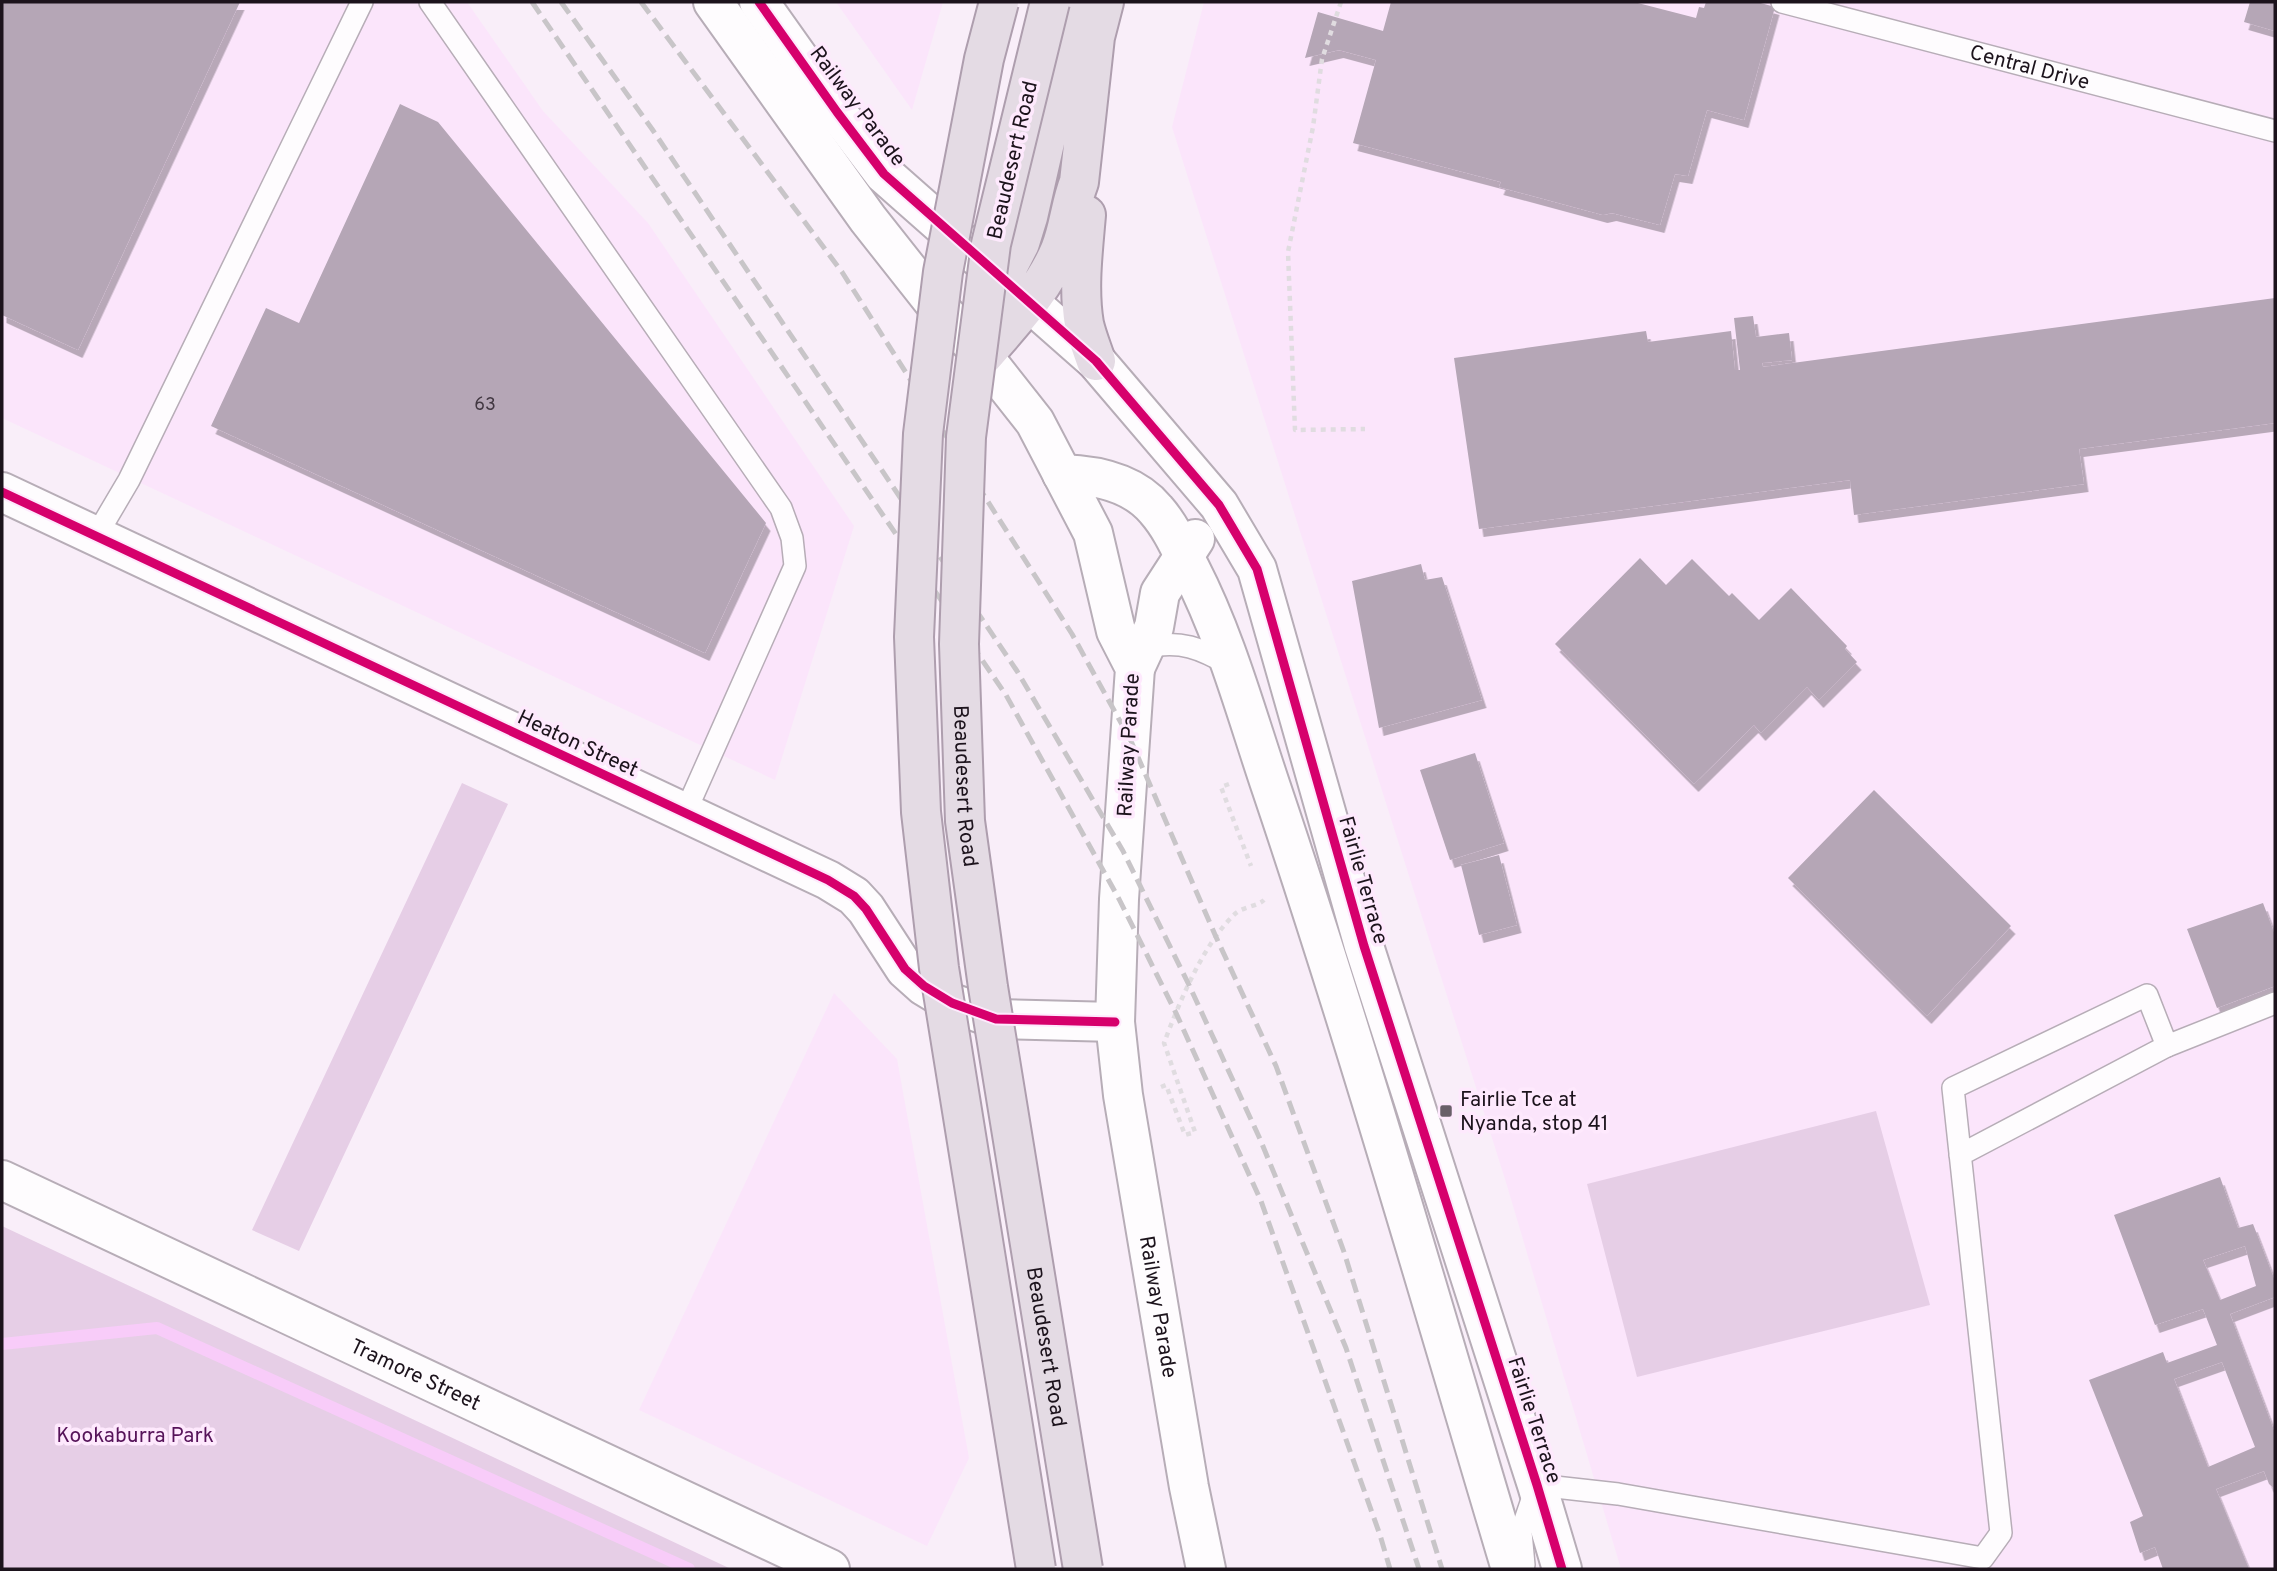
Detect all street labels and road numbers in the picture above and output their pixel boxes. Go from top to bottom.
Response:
street label: Central Drive [1966,40,2092,97]
street label: Railway Parade [803,41,911,172]
street label: Beaudesert Road [982,78,1045,242]
street label: Railway Parade [1112,673,1147,818]
street label: Heaton Street [512,705,642,784]
street label: Beaudesert Road [946,705,983,869]
street label: Fairlie Terrace [1331,813,1394,947]
street label: Railway Parade [1132,1234,1182,1380]
street label: Beaudesert Road [1019,1265,1072,1429]
street label: Tramore Street [345,1333,485,1418]
street label: Fairlie Terrace [1500,1354,1567,1487]

